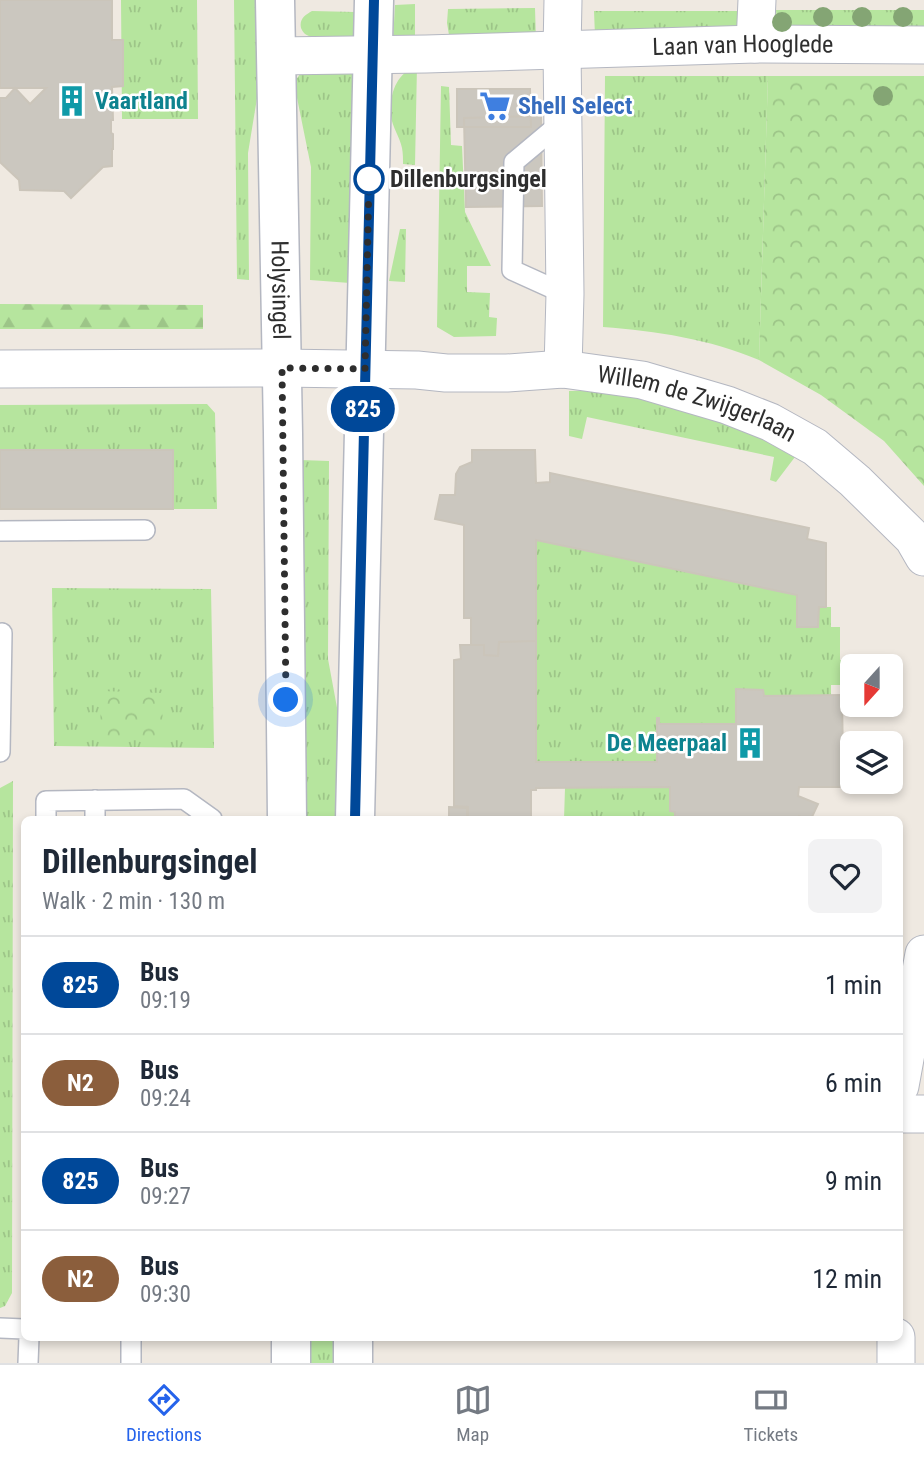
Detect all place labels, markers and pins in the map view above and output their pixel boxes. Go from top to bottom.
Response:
building icon: Vaartland [55,84,89,118]
place label: Vaartland [95,87,188,115]
supermarket icon: Shell Select [478,89,512,123]
place label: Shell Select [518,92,632,120]
marker: Dillenburgsingel [354,164,384,194]
place label: Dillenburgsingel [390,165,547,193]
building icon: De Meerpaal [733,726,767,760]
place label: De Meerpaal [607,729,727,757]

